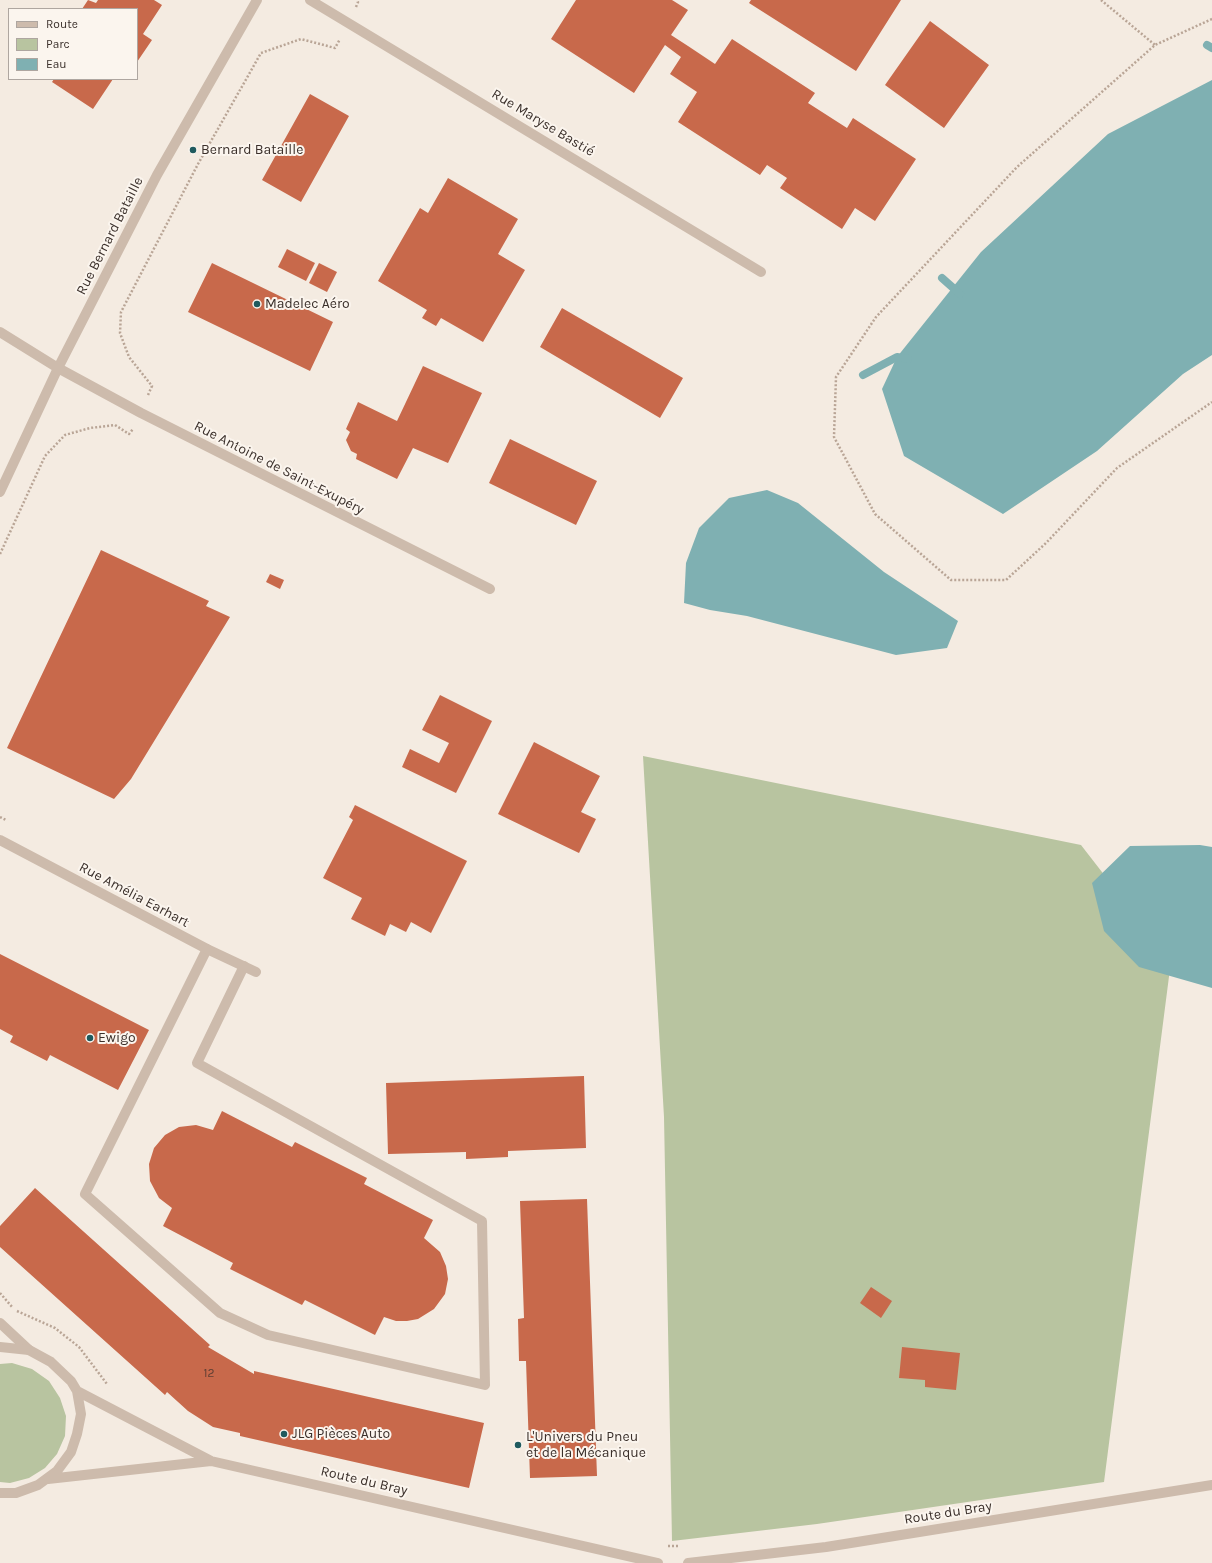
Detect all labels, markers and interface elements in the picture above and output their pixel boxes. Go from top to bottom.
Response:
legend [8,8,138,80]
text: Route [46,17,78,31]
text: Parc [46,37,70,51]
text: Eau [46,57,67,71]
street label: Rue Maryse Bastié [489,86,597,160]
place label: Bernard Bataille [201,142,303,158]
marker: Bernard Bataille [188,145,198,155]
street label: Rue Bernard Bataille [73,174,147,298]
place label: Madelec Aéro [265,296,350,312]
marker: Madelec Aéro [252,299,262,309]
street label: Rue Antoine de Saint-Exupéry [191,418,367,518]
street label: Rue Amélia Earhart [76,859,192,931]
place label: Ewigo [98,1030,136,1046]
marker: Ewigo [85,1033,95,1043]
house number: 12 [204,1367,214,1381]
place label: JLG Pièces Auto [292,1426,390,1442]
marker: JLG Pièces Auto [279,1429,289,1439]
place label: L'Univers du Pneu et de la Mécanique [526,1429,646,1462]
marker: L'Univers du Pneu et de la Mécanique [513,1440,523,1450]
street label: Route du Bray [319,1463,409,1499]
street label: Route du Bray [903,1498,993,1528]

